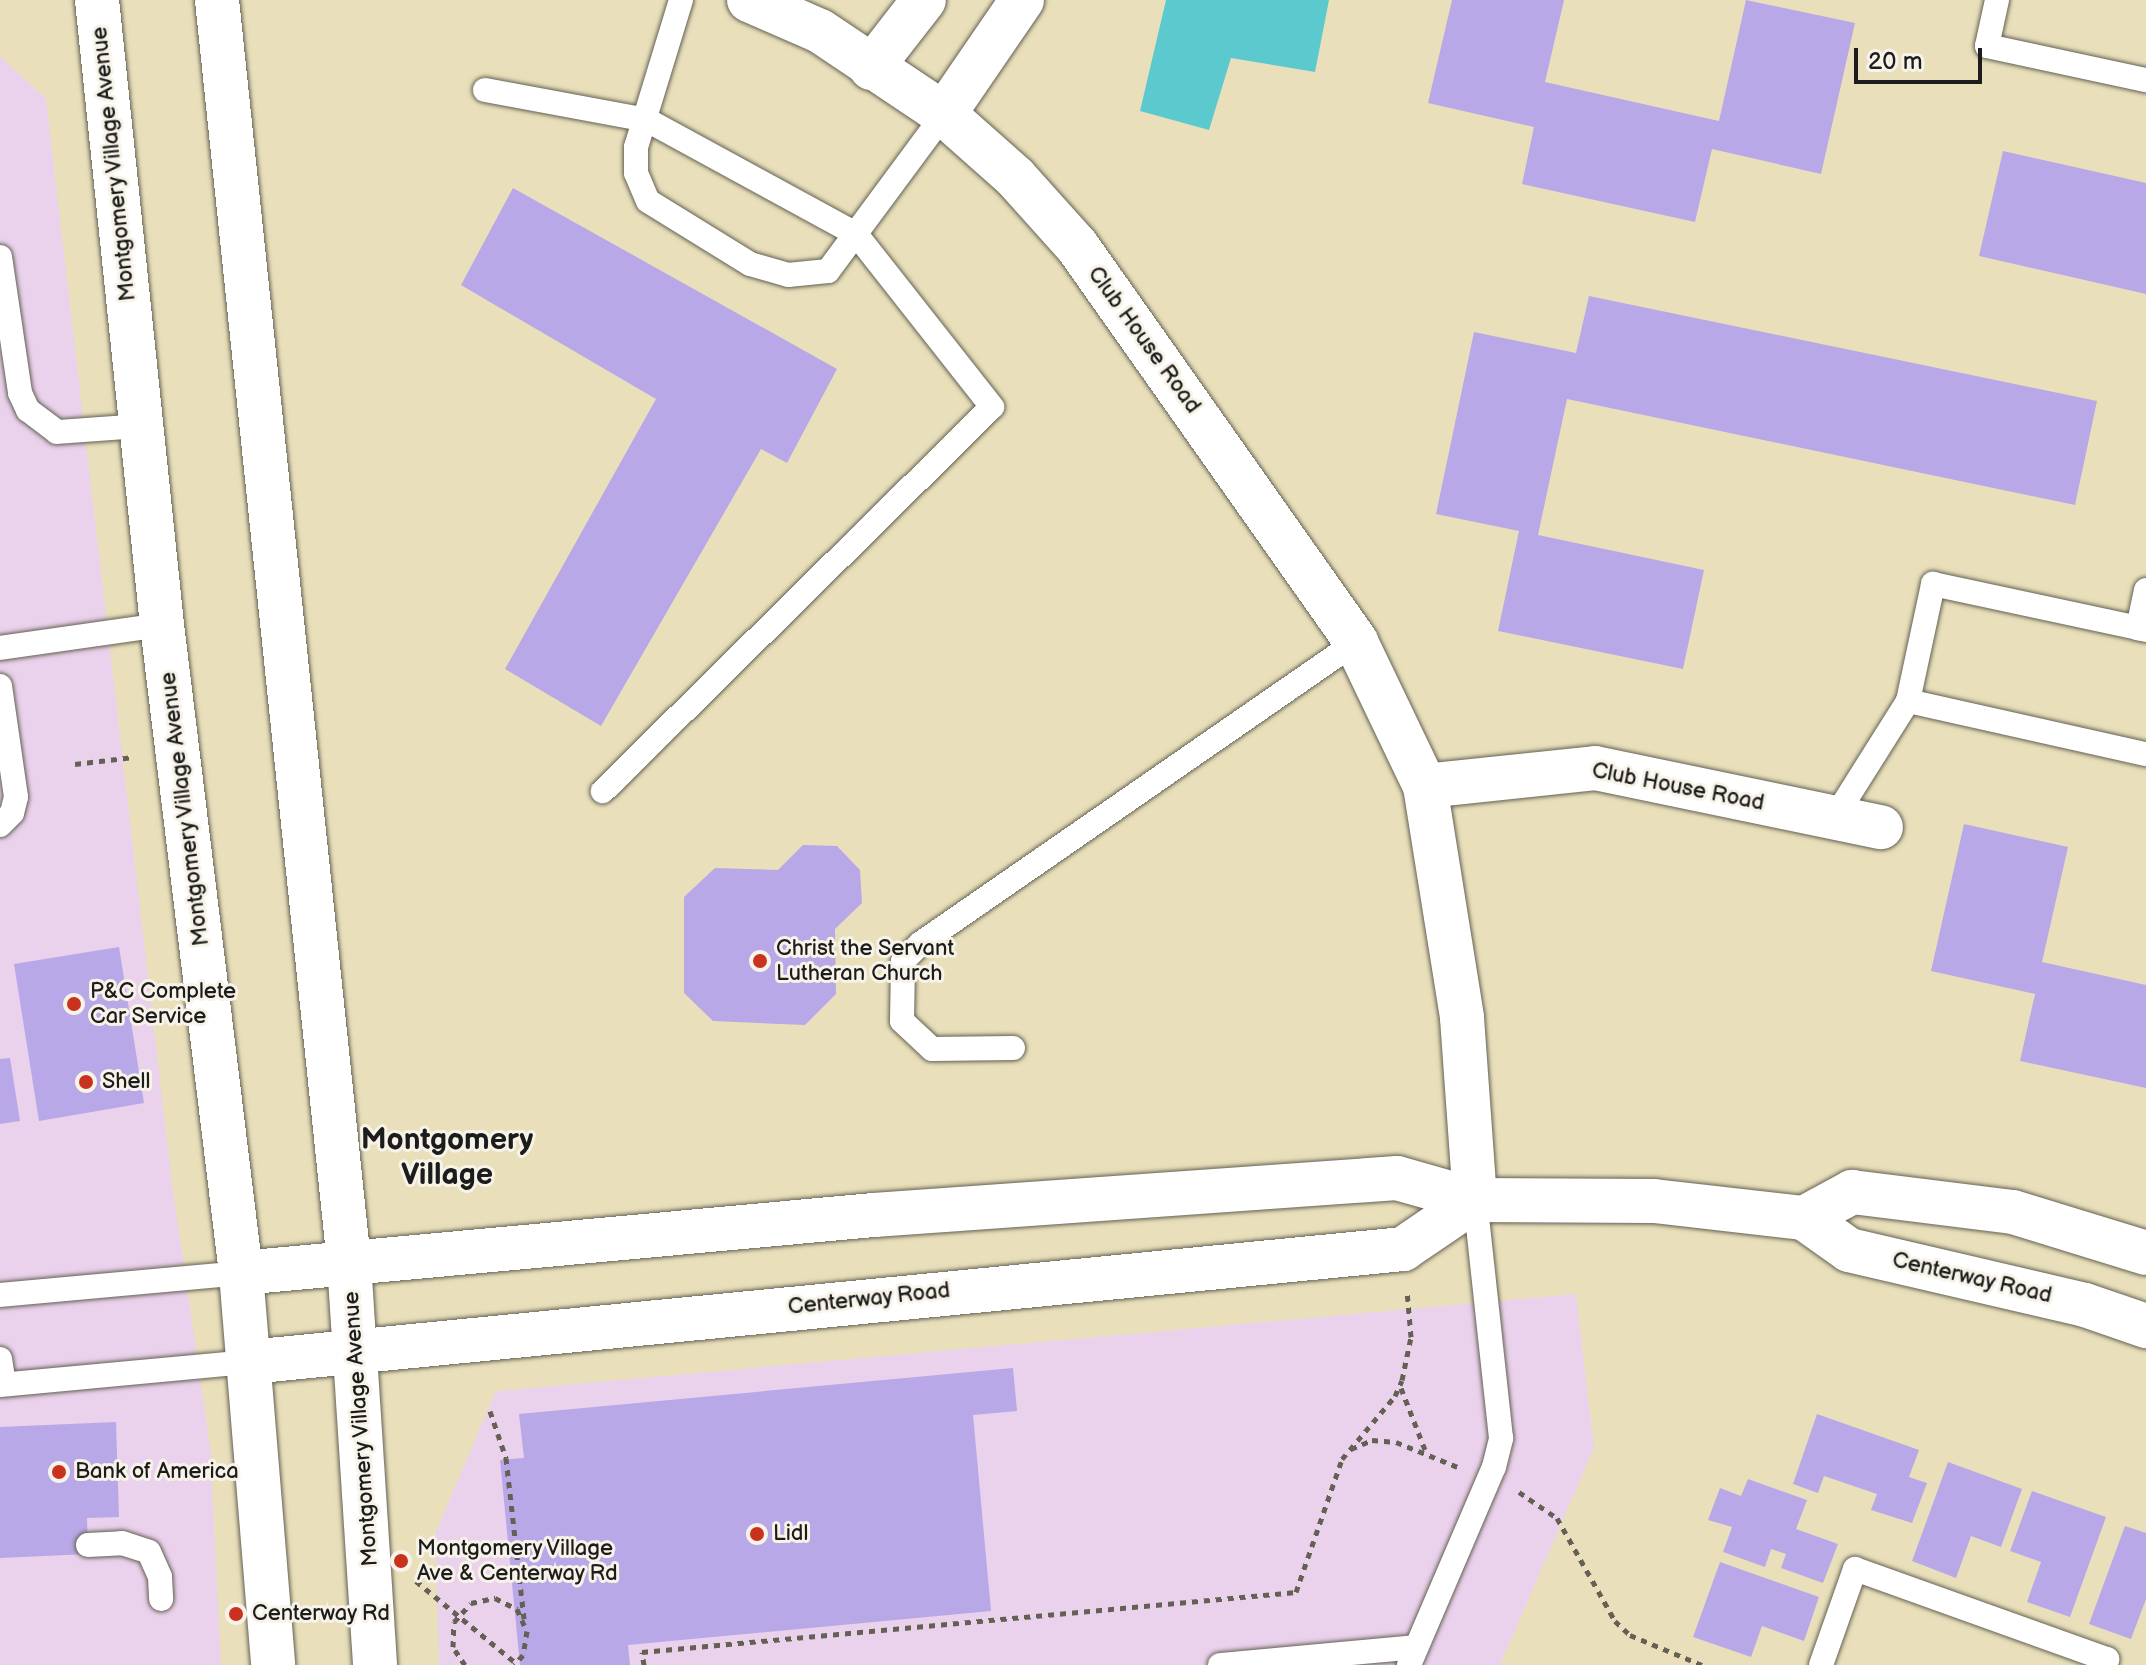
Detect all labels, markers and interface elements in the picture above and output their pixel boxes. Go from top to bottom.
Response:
street label: Montgomery Village Avenue [86,24,142,304]
scale bar [1858,32,1986,82]
text: 20 m [1868,47,1923,76]
street label: Club House Road [1082,262,1206,418]
street label: Montgomery Village Avenue [155,670,215,948]
street label: Club House Road [1590,757,1766,817]
place label: Christ the Servant Lutheran Church [776,935,955,986]
marker: Christ the Servant Lutheran Church [751,952,769,970]
place label: P&C Complete Car Service [90,978,236,1030]
marker: P&C Complete Car Service [65,995,83,1013]
place label: Shell [102,1069,150,1095]
marker: Shell [77,1073,95,1091]
district label: Montgomery Village [361,1122,533,1192]
street label: Centerway Road [1889,1247,2055,1309]
street label: Centerway Road [786,1277,952,1321]
street label: Montgomery Village Avenue [338,1290,384,1568]
place label: Bank of America [75,1459,239,1485]
marker: Bank of America [50,1463,68,1481]
place label: Lidl [773,1521,808,1547]
marker: Lidl [748,1525,766,1543]
place label: Montgomery Village Ave & Centerway Rd [417,1535,619,1586]
marker: Montgomery Village Ave & Centerway Rd [392,1552,410,1570]
place label: Centerway Rd [252,1601,391,1627]
marker: Centerway Rd [227,1605,245,1623]

